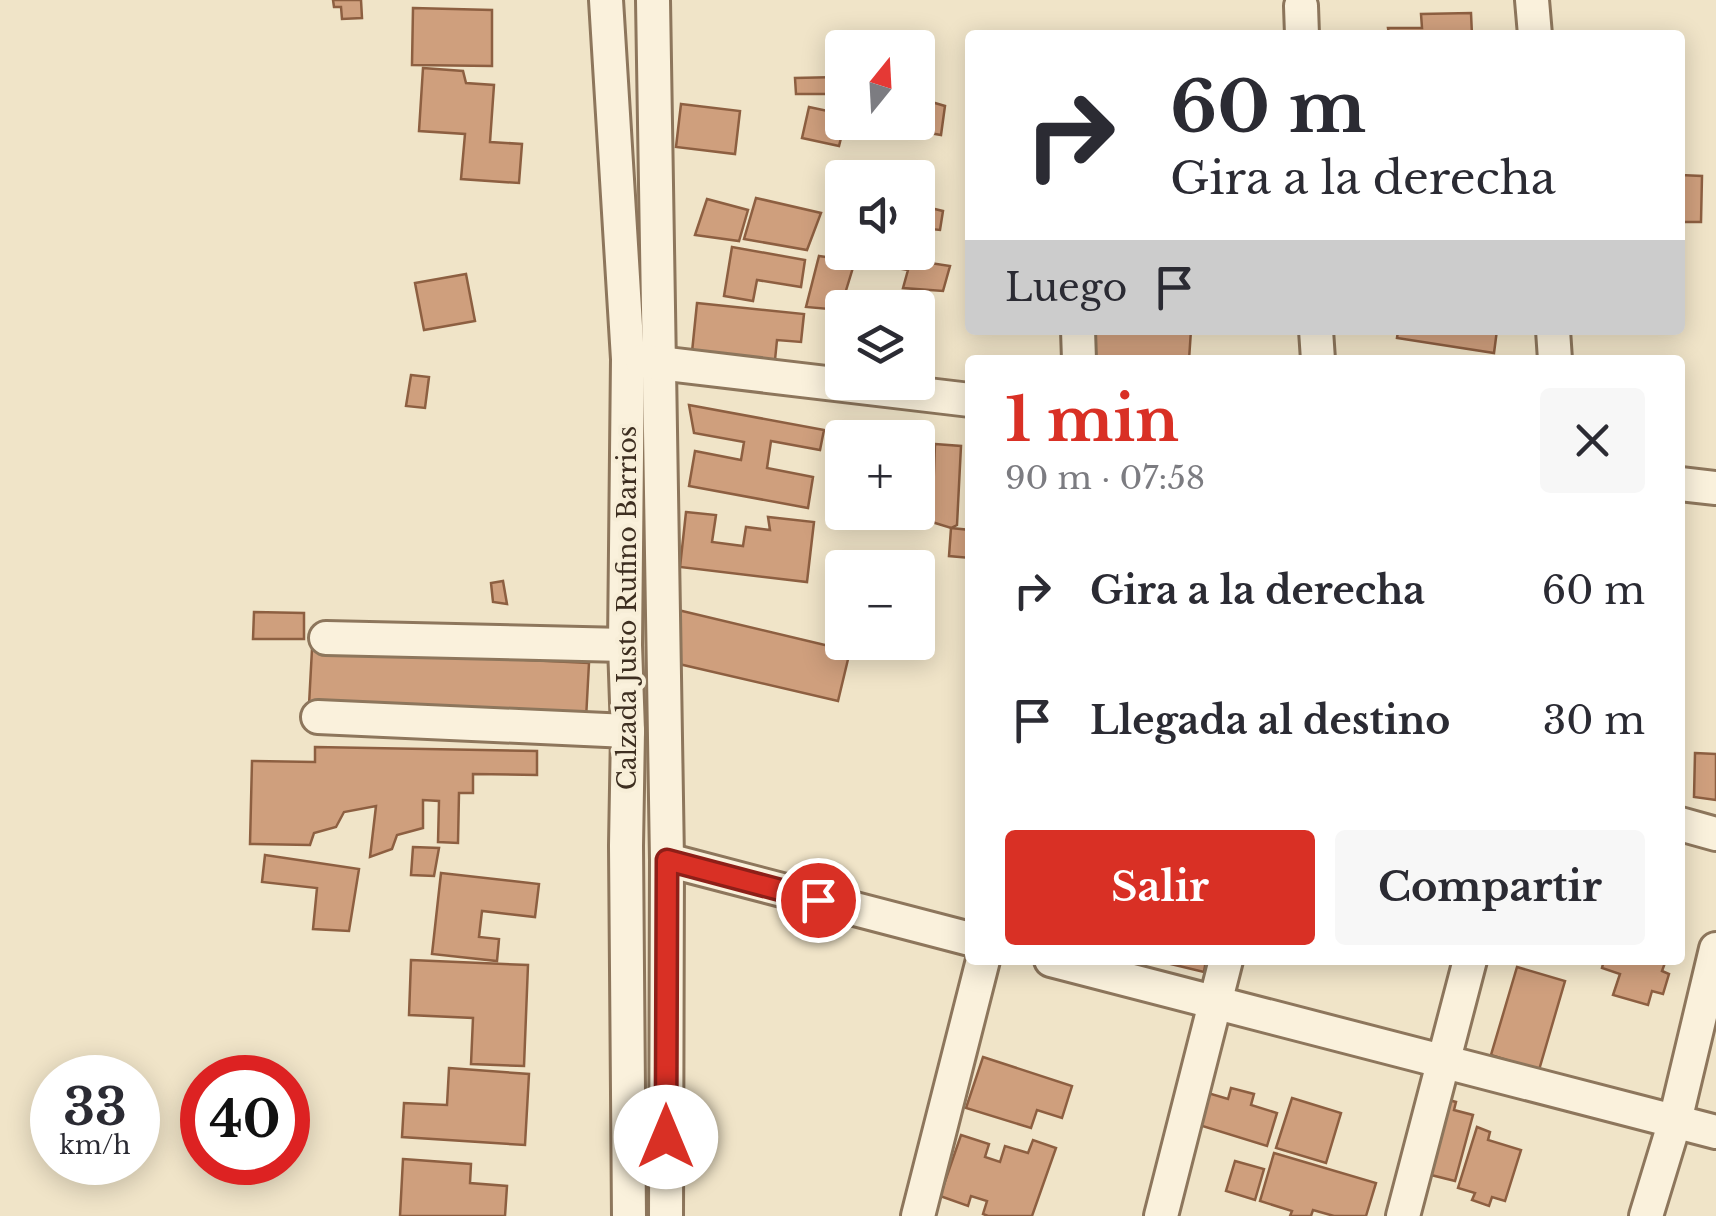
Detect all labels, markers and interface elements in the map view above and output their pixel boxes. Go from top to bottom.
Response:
north arrow [825,30,935,140]
map controls [825,30,935,660]
text: 60 m [1170,64,1366,151]
icon: right [1005,70,1135,200]
text: Gira a la derecha [1170,150,1556,206]
button: sound [825,160,935,270]
icon: arrive [1147,260,1202,315]
text: Luego [1005,264,1127,311]
button: layers [825,290,935,400]
text: 1 min [1005,383,1179,457]
button: close [1540,388,1645,493]
button: + [825,420,935,530]
street label: Calzada Justo Rufino Barrios [612,426,643,790]
text: 90 m · 07:58 [1005,458,1205,498]
button: − [825,550,935,660]
icon: right [1005,563,1060,618]
text: Gira a la derecha [1090,567,1425,614]
text: 60 m [1542,567,1645,614]
icon: arrive [1005,693,1060,748]
text: Llegada al destino [1090,697,1450,744]
text: 30 m [1543,697,1645,744]
button: Salir [1005,830,1315,945]
button: Compartir [1335,830,1645,945]
pin [776,858,861,943]
icon: arrive [791,873,846,928]
speed limit sign: 40 [180,1055,310,1185]
text: 33 [63,1076,127,1139]
position arrow [614,1085,718,1189]
text: km/h [60,1130,130,1161]

